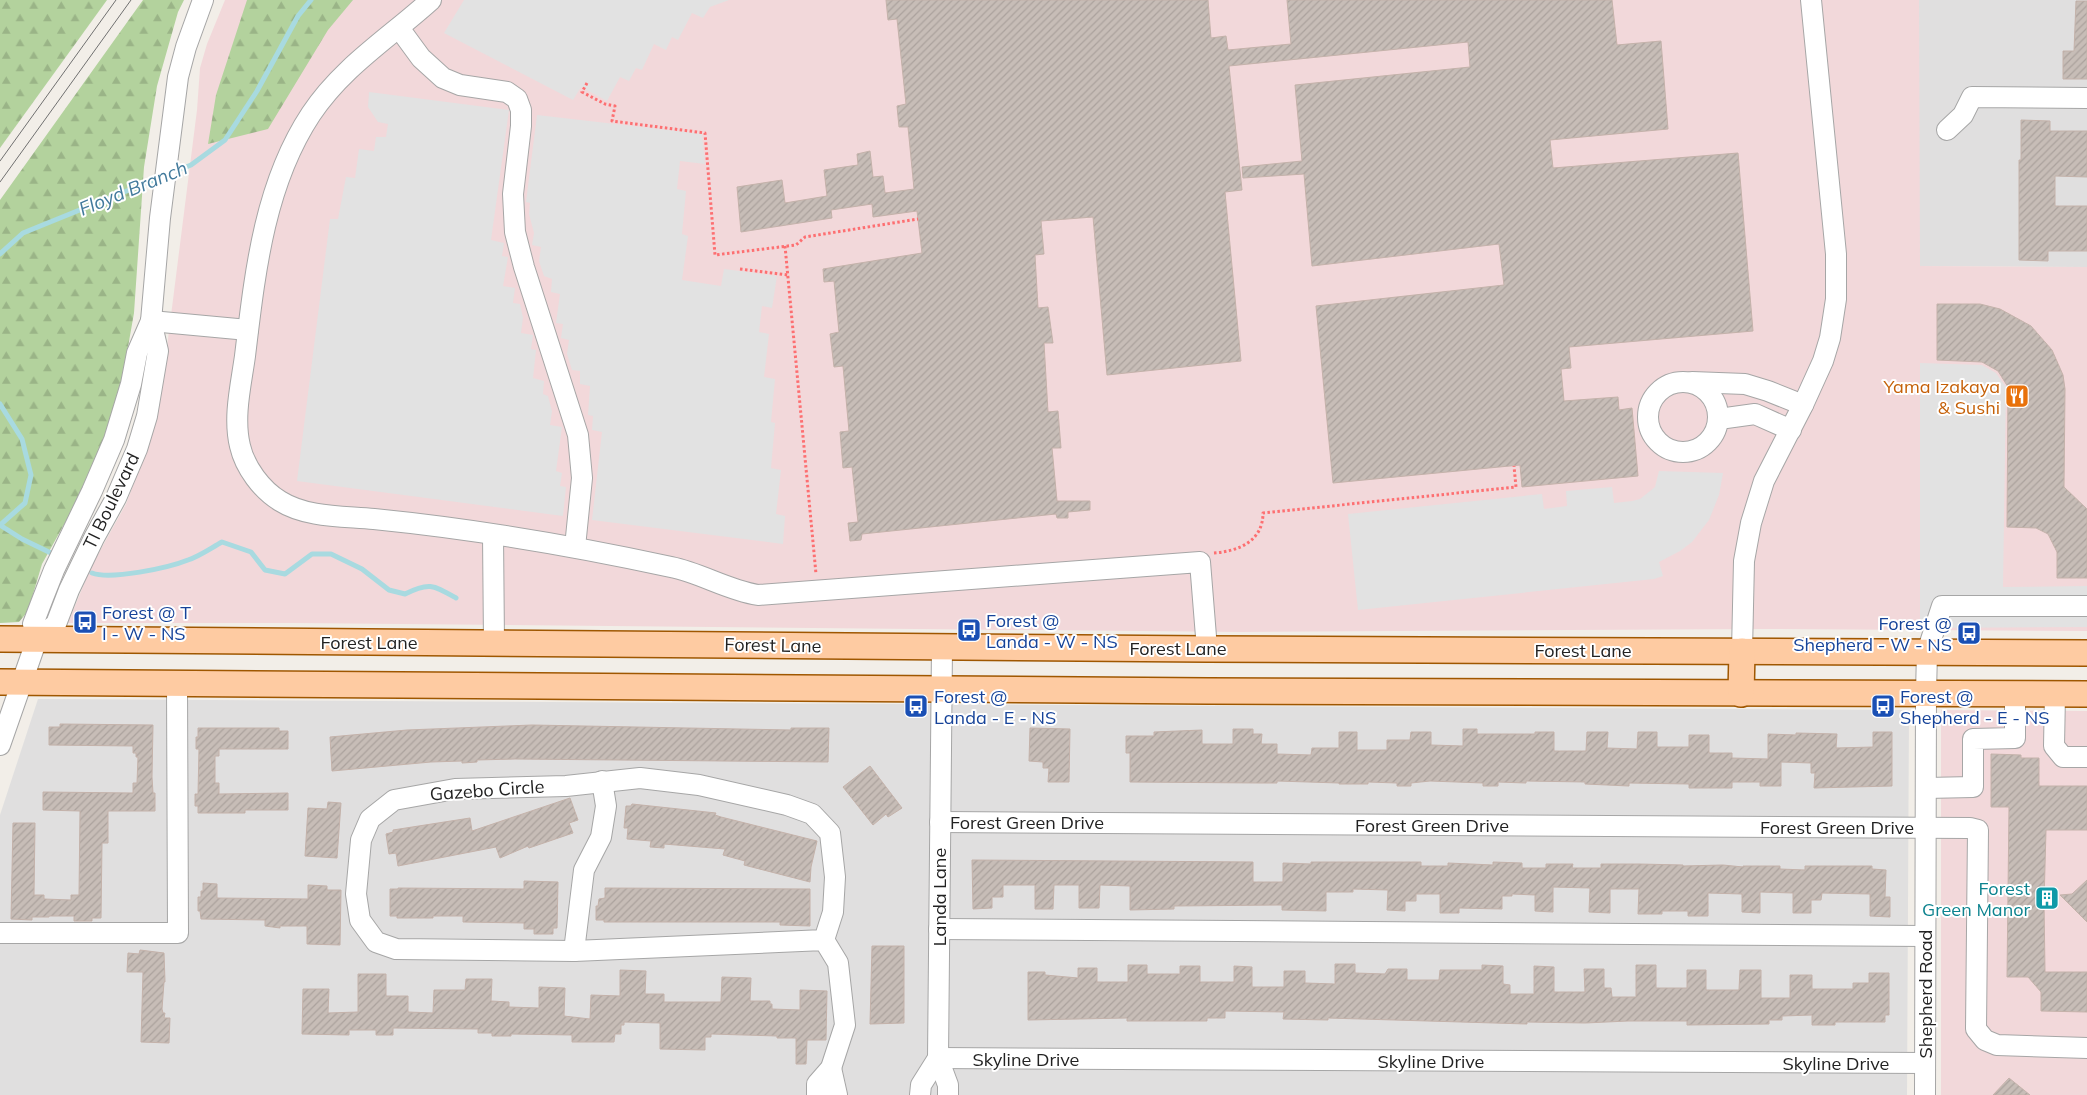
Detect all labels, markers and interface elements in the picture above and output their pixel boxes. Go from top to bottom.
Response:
water label: Floyd Branch [75,155,191,221]
place label: Yama Izakaya & Sushi [1883,375,2000,419]
restaurant icon: Yama Izakaya & Sushi [2004,383,2030,409]
street label: TI Boulevard [78,449,144,553]
place label: Forest @ T I - W - NS [102,601,191,645]
bus stop icon: Forest @ T I - W - NS [72,609,98,635]
place label: Forest @ Landa - W - NS [986,609,1118,653]
place label: Forest @ Shepherd - W - NS [1793,612,1952,656]
bus stop icon: Forest @ Landa - W - NS [956,617,982,643]
bus stop icon: Forest @ Shepherd - W - NS [1956,620,1982,646]
street label: Forest Lane [320,631,418,654]
street label: Forest Lane [724,633,822,657]
street label: Forest Lane [1129,637,1227,660]
street label: Forest Lane [1534,639,1632,662]
place label: Forest @ Landa - E - NS [934,685,1056,729]
place label: Forest @ Shepherd - E - NS [1900,685,2049,729]
bus stop icon: Forest @ Landa - E - NS [903,693,929,719]
bus stop icon: Forest @ Shepherd - E - NS [1870,693,1896,719]
street label: Gazebo Circle [429,775,545,805]
street label: Forest Green Drive [950,811,1104,834]
street label: Forest Green Drive [1355,814,1509,837]
street label: Forest Green Drive [1760,816,1914,839]
street label: Landa Lane [928,848,951,946]
place label: Forest Green Manor [1922,877,2030,921]
building icon: Forest Green Manor [2034,885,2060,911]
street label: Shepherd Road [1914,930,1937,1058]
street label: Skyline Drive [973,1048,1079,1071]
street label: Skyline Drive [1378,1050,1484,1073]
street label: Skyline Drive [1783,1052,1889,1075]

